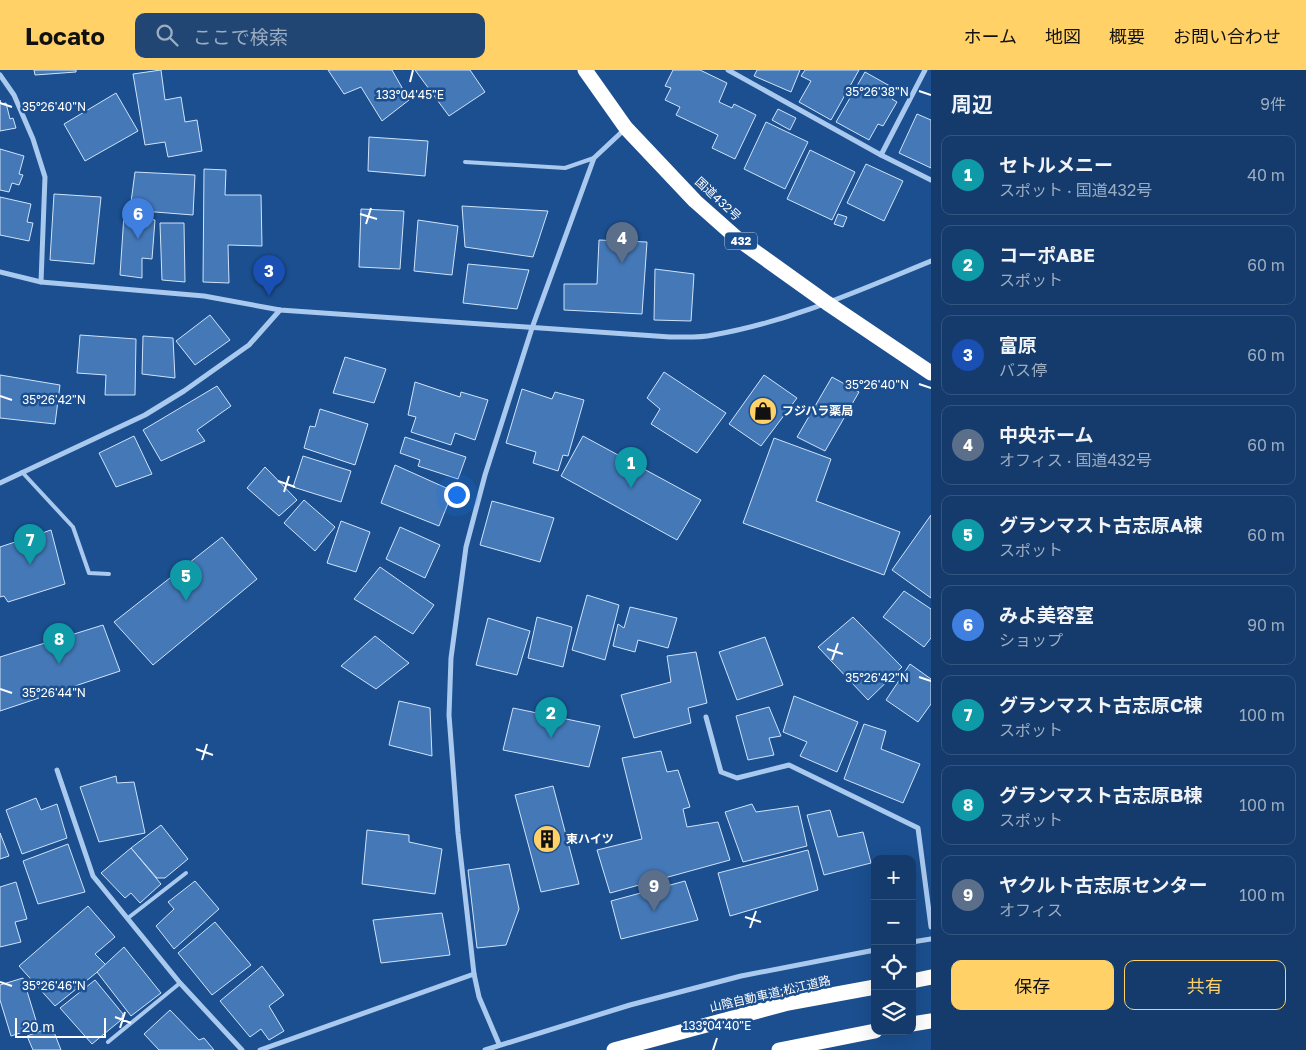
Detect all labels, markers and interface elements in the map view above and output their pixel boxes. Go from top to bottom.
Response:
search box [135,13,485,58]
text: Locato [25,21,105,50]
icon: search [153,21,181,49]
text: ここで検索 [193,25,288,48]
text: ホーム [964,25,1017,47]
text: 地図 [1045,25,1081,47]
text: 概要 [1109,25,1145,47]
text: お問い合わせ [1173,25,1281,47]
text: 35°26'38"N [845,84,909,99]
text: 133°04'45"E [376,87,444,102]
text: 周辺 [951,91,993,117]
text: 9件 [1260,94,1286,114]
text: 35°26'40"N [22,99,86,114]
text: セトルメニー [999,153,1113,176]
text: 1 [964,165,972,185]
text: 40 m [1247,165,1285,185]
street label: 国道432号 [692,174,744,224]
text: スポット · 国道432号 [999,180,1152,200]
pin: 6 [122,198,154,239]
pin: 4 [606,222,638,263]
road number: 432 [725,232,757,250]
text: コーポABE [999,243,1095,266]
pin: 3 [253,255,285,296]
text: 2 [963,255,973,275]
text: 60 m [1247,255,1285,275]
text: スポット [999,270,1063,290]
text: 富原 [999,333,1037,356]
text: 3 [963,345,973,365]
text: 60 m [1247,345,1285,365]
text: バス停 [999,360,1047,380]
text: 35°26'40"N [845,377,909,392]
text: 35°26'42"N [22,392,86,407]
shop icon: フジハラ薬局 [748,396,778,426]
place label: フジハラ薬局 [782,403,853,418]
text: 中央ホーム [999,423,1093,446]
text: 4 [963,435,973,455]
text: 60 m [1247,435,1285,455]
pin: 1 [615,447,647,488]
text: オフィス · 国道432号 [999,450,1152,470]
your location [444,482,470,508]
text: グランマスト古志原A棟 [999,513,1203,536]
pin: 7 [14,524,46,565]
text: 5 [963,525,973,545]
text: 60 m [1247,525,1285,545]
text: スポット [999,540,1063,560]
pin: 5 [170,560,202,601]
text: みよ美容室 [999,603,1094,626]
text: 6 [963,615,973,635]
text: 90 m [1247,615,1285,635]
pin: 8 [43,623,75,664]
text: ショップ [999,630,1063,650]
text: 35°26'42"N [845,670,909,685]
text: 35°26'44"N [22,685,86,700]
text: グランマスト古志原C棟 [999,693,1203,716]
pin: 2 [535,697,567,738]
text: 7 [964,705,972,725]
text: 100 m [1239,705,1285,725]
text: スポット [999,720,1063,740]
text: グランマスト古志原B棟 [999,783,1202,806]
text: 8 [963,795,973,815]
text: 100 m [1239,795,1285,815]
text: スポット [999,810,1063,830]
building icon: 東ハイツ [532,824,562,854]
place label: 東ハイツ [566,831,614,846]
map controls [871,855,916,1035]
button: + [871,855,916,900]
pin: 9 [638,870,670,911]
text: ヤクルト古志原センター [999,873,1207,896]
text: 9 [963,885,973,905]
text: 100 m [1239,885,1285,905]
button: − [871,900,916,945]
text: オフィス [999,900,1063,920]
button: locate [871,945,916,990]
button: 保存 [951,960,1114,1010]
button: 共有 [1124,960,1286,1010]
street label: 山陰自動車道;松江道路 [708,972,832,1015]
text: 35°26'46"N [22,978,86,993]
button: layers [871,990,916,1035]
scale bar [15,1015,106,1038]
text: 20 m [22,1018,55,1035]
text: 133°04'40"E [683,1018,751,1033]

